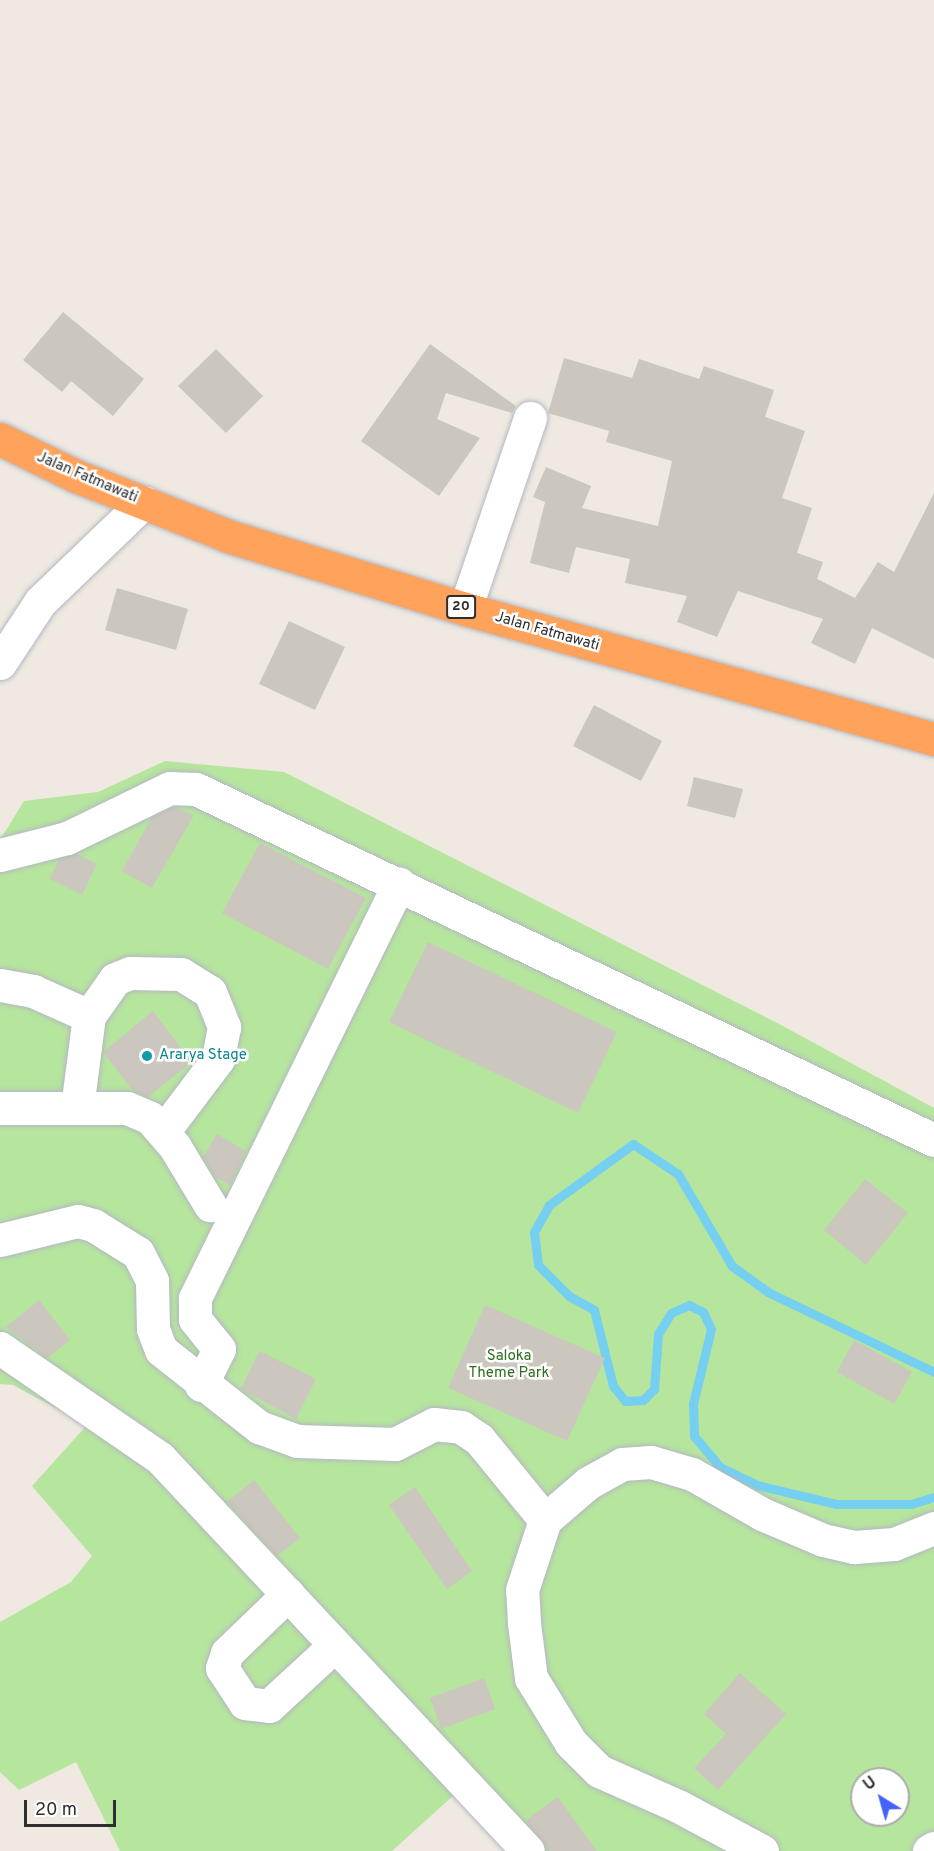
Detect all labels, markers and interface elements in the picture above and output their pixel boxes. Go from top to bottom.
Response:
street label: Jalan Fatmawati [34,449,140,507]
road number: 20 [446,596,476,618]
street label: Jalan Fatmawati [493,608,601,656]
place label: Ararya Stage [159,1047,247,1065]
marker: Ararya Stage [140,1049,154,1063]
park label: Saloka Theme Park [468,1347,550,1382]
north arrow [850,1767,910,1827]
text: U [860,1773,881,1796]
scale bar [27,1788,118,1826]
text: 20 m [35,1799,77,1822]

